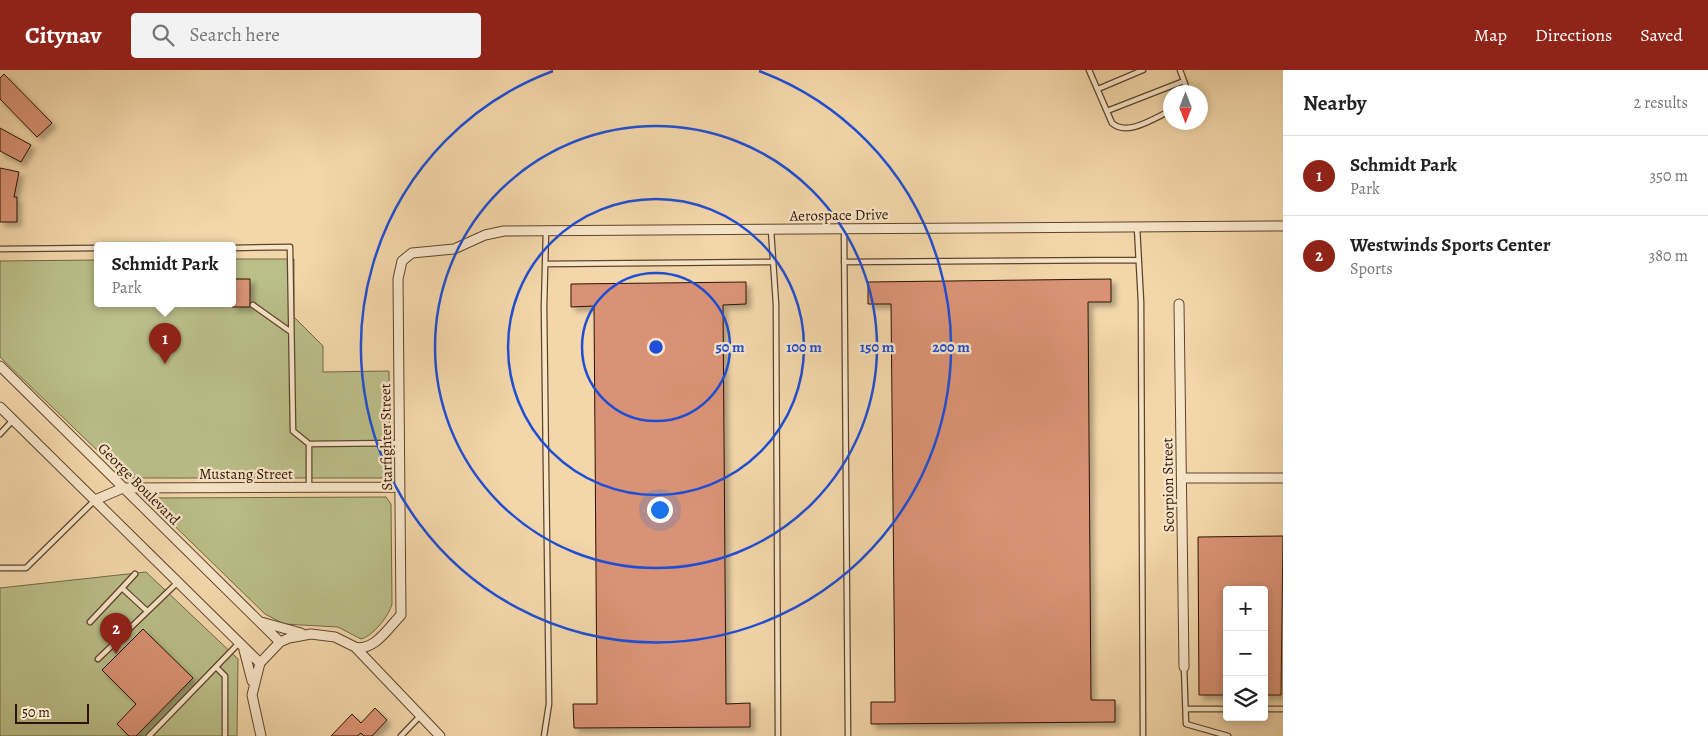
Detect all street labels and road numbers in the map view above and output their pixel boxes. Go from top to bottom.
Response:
street label: Aerospace Drive [788,204,889,226]
street label: Starfighter Street [375,383,397,491]
street label: Scorpion Street [1157,437,1179,533]
street label: George Boulevard [93,438,185,530]
street label: Mustang Street [199,464,293,484]

